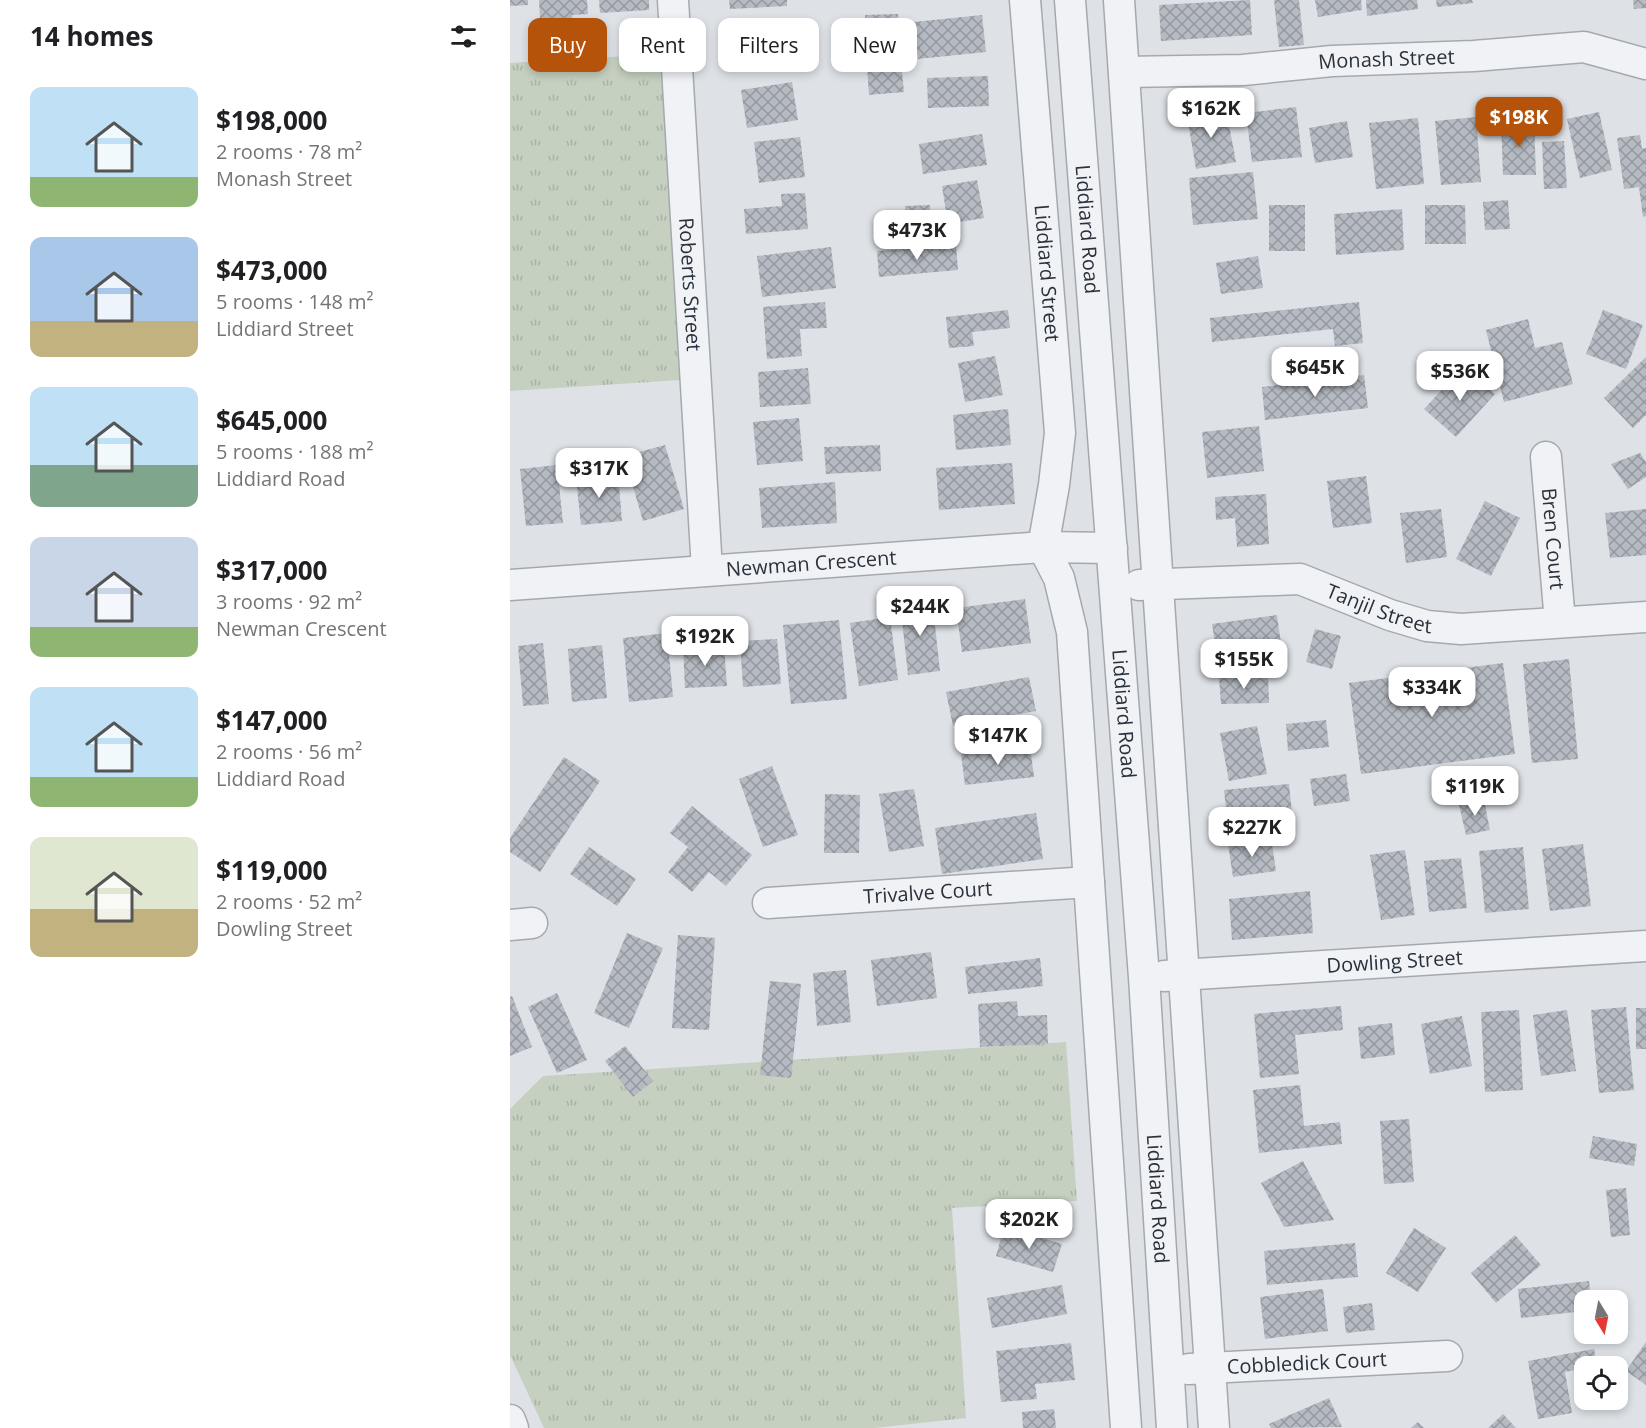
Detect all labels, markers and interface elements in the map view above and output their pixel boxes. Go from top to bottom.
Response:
text: 14 homes [30,18,154,54]
chip: Buy [528,18,607,72]
chip: Rent [619,18,706,72]
chip: Filters [718,18,819,72]
chip: New [831,18,917,72]
icon: filters [447,20,480,53]
street label: Monash Street [1317,43,1455,75]
pin: $162K [1169,88,1253,139]
text: $162K [1181,94,1241,121]
pin: $198K [1477,97,1561,148]
text: $198,000 [216,102,327,138]
text: $198K [1489,103,1549,130]
icon: home [78,111,150,183]
text: 2 rooms · 78 m² [216,138,362,165]
street label: Liddiard Road [1070,164,1106,295]
text: Monash Street [216,165,352,192]
street label: Liddiard Street [1029,203,1067,343]
pin: $473K [875,210,959,261]
text: $473K [887,216,947,243]
street label: Roberts Street [673,217,708,352]
text: $473,000 [216,252,327,288]
icon: home [78,261,150,333]
text: 5 rooms · 148 m² [216,288,374,315]
text: Liddiard Street [216,315,354,342]
pin: $645K [1273,347,1357,398]
pin: $536K [1418,351,1502,402]
text: $645K [1285,353,1345,380]
text: $536K [1430,357,1490,384]
text: $645,000 [216,402,327,438]
icon: home [78,411,150,483]
text: 5 rooms · 188 m² [216,438,374,465]
pin: $317K [557,448,641,499]
text: $317K [569,454,629,481]
text: Liddiard Road [216,465,345,492]
street label: Bren Court [1536,487,1571,591]
street label: Newman Crescent [725,543,897,583]
text: $317,000 [216,552,327,588]
icon: home [78,561,150,633]
street label: Tanjil Street [1323,577,1433,639]
pin: $244K [878,586,962,637]
text: 3 rooms · 92 m² [216,588,362,615]
text: $244K [890,592,950,619]
text: Newman Crescent [216,615,387,642]
pin: $192K [663,616,747,667]
text: $192K [675,622,735,649]
pin: $155K [1202,639,1286,690]
text: $155K [1214,645,1274,672]
street label: Liddiard Road [1106,648,1143,780]
pin: $334K [1390,667,1474,718]
text: $334K [1402,673,1462,700]
text: $147,000 [216,702,327,738]
icon: home [78,711,150,783]
pin: $147K [956,715,1040,766]
text: $147K [968,721,1028,748]
text: 2 rooms · 56 m² [216,738,362,765]
text: Liddiard Road [216,765,345,792]
pin: $119K [1433,766,1517,817]
text: $119K [1445,772,1505,799]
pin: $227K [1210,807,1294,858]
text: $227K [1222,813,1282,840]
text: $119,000 [216,852,327,888]
icon: home [78,861,150,933]
street label: Trivalve Court [862,874,993,910]
text: 2 rooms · 52 m² [216,888,362,915]
text: Dowling Street [216,915,352,942]
street label: Dowling Street [1326,943,1463,979]
street label: Liddiard Road [1141,1133,1176,1264]
pin: $202K [987,1199,1071,1250]
text: $202K [999,1205,1059,1232]
north arrow [1574,1290,1628,1344]
map controls [1574,1290,1628,1410]
street label: Cobbledick Court [1226,1345,1388,1380]
button: locate [1574,1356,1628,1410]

